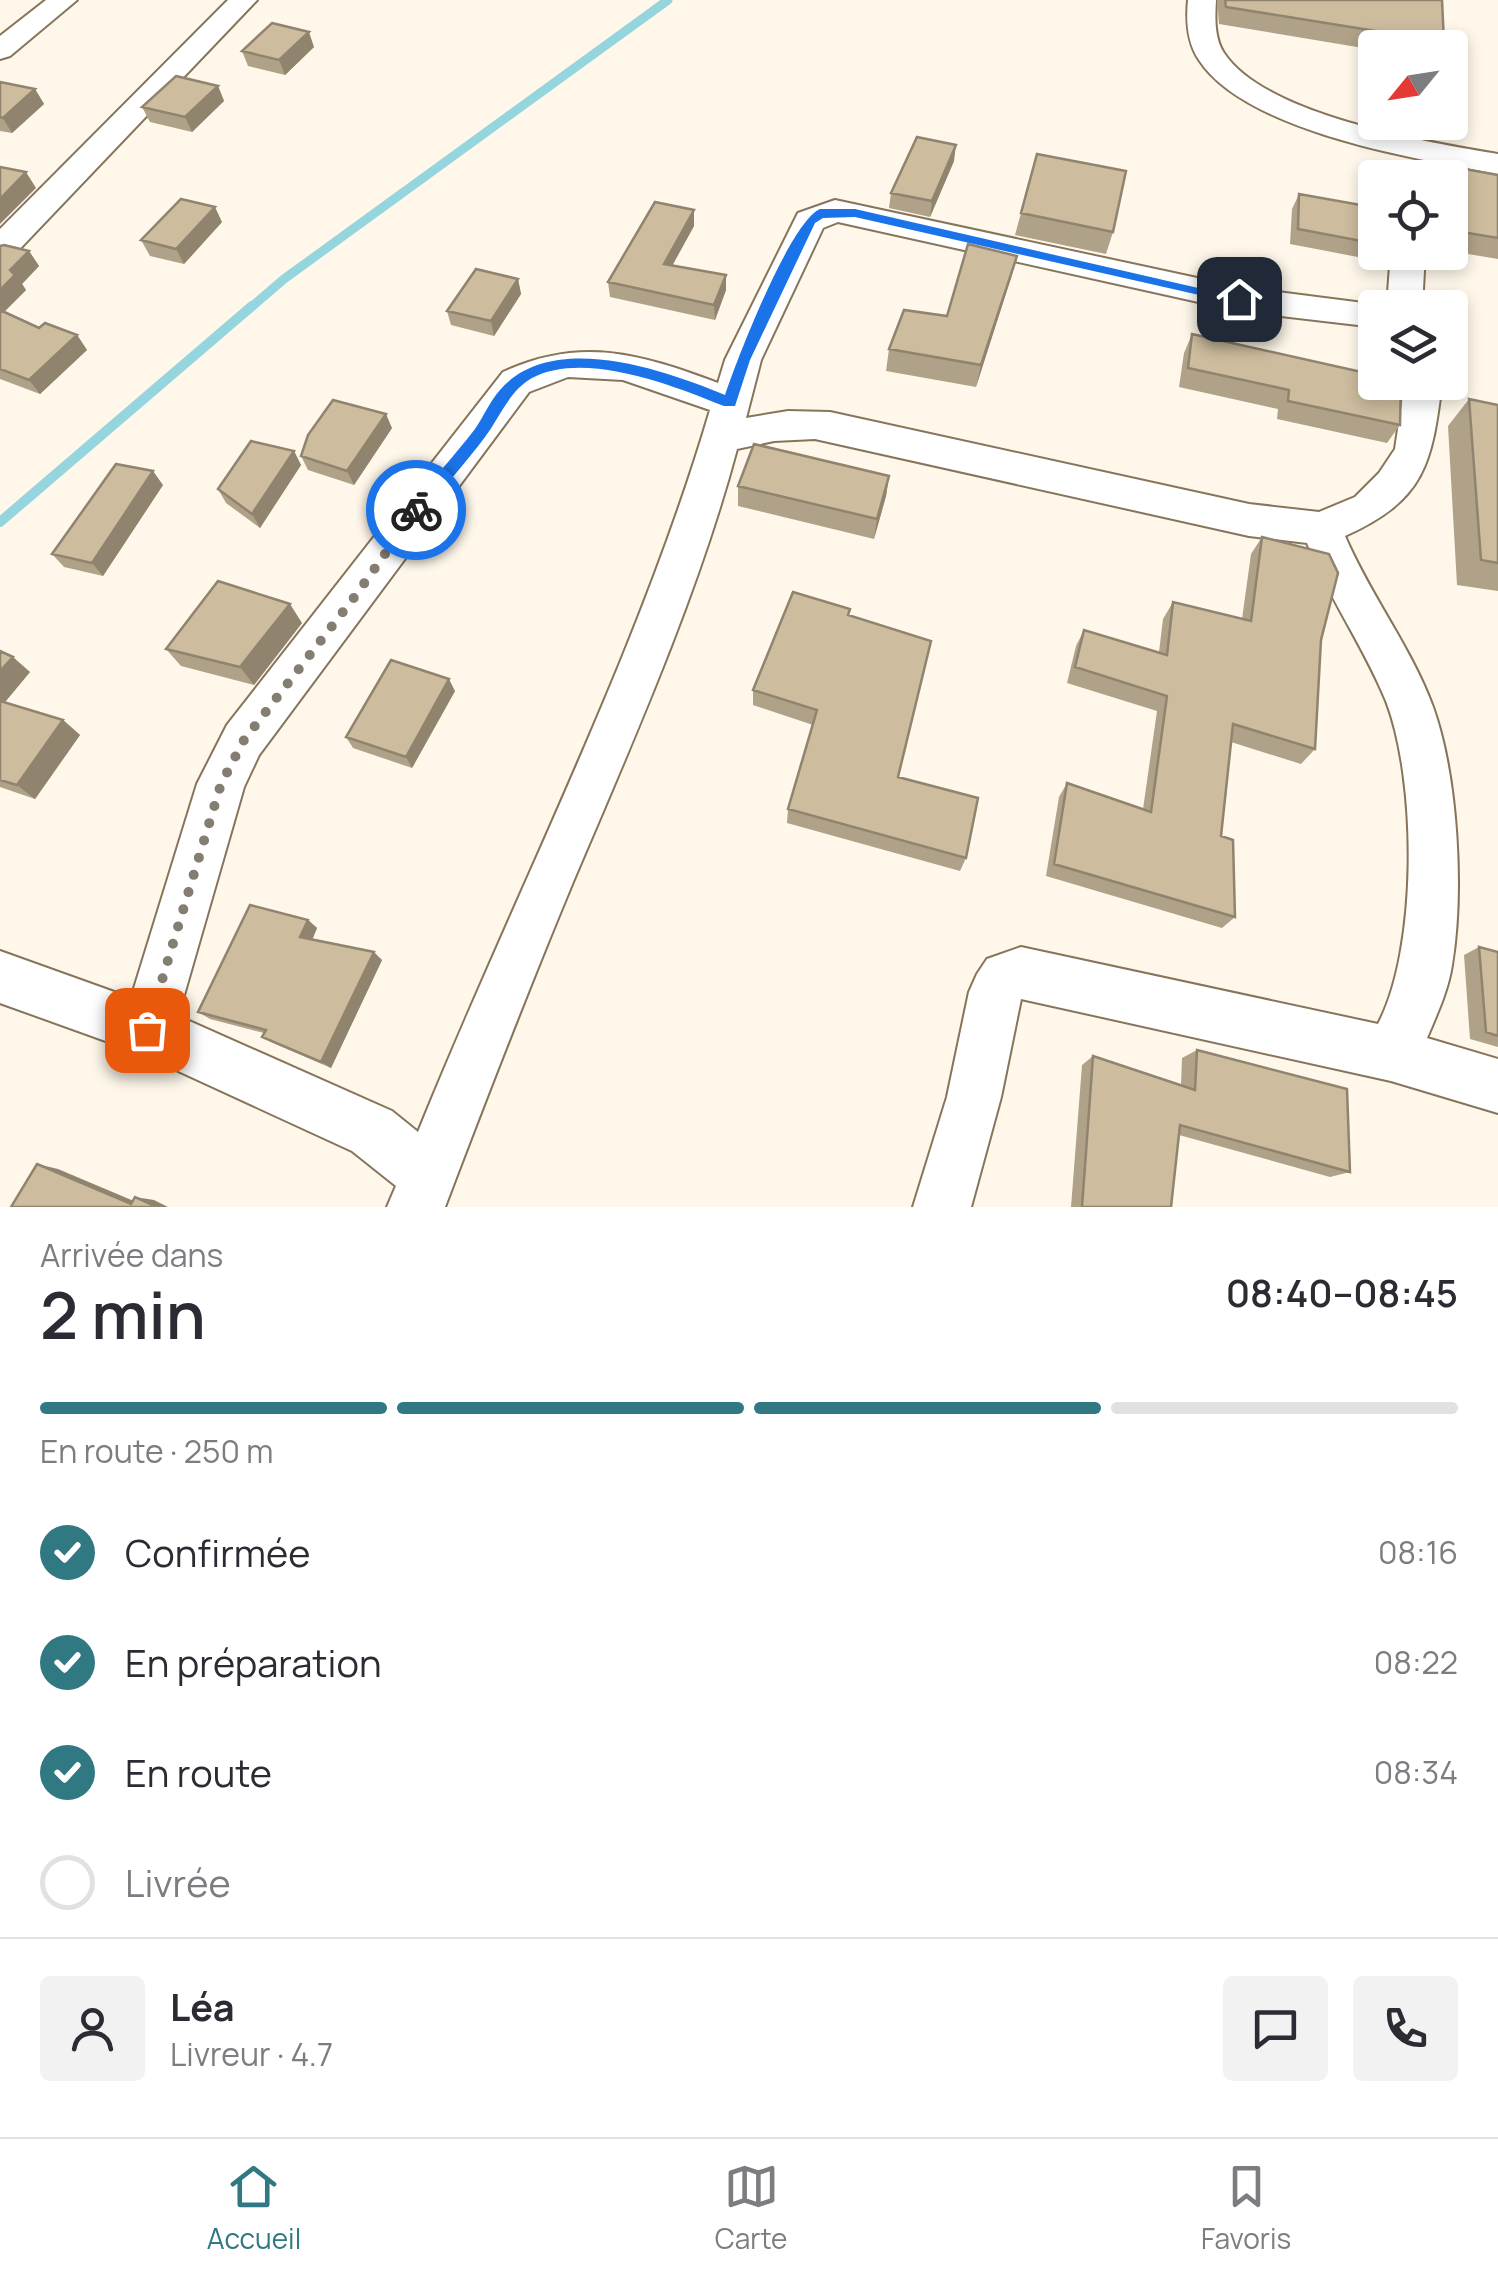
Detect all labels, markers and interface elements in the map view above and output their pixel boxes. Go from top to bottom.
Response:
north arrow [1358,30,1468,140]
map controls [1358,30,1468,400]
button: locate [1358,160,1468,270]
pin [1197,257,1282,342]
icon: home [1212,272,1267,327]
button: layers [1358,290,1468,400]
courier [366,460,466,560]
icon: bike [389,483,444,538]
pin [105,988,190,1073]
icon: bag [120,1003,175,1058]
text: Arrivée dans [40,1233,223,1277]
text: 08:40–08:45 [1226,1266,1458,1318]
text: 2 min [40,1270,206,1359]
text: En route · 250 m [40,1429,274,1473]
icon: check [40,1525,95,1580]
text: Confirmée [125,1526,311,1578]
text: 08:16 [1378,1530,1458,1574]
icon: check [40,1635,95,1690]
text: En préparation [125,1636,381,1688]
text: 08:22 [1374,1640,1458,1684]
icon: check [40,1745,95,1800]
text: En route [125,1746,272,1798]
text: 08:34 [1374,1750,1458,1794]
text: Livrée [125,1856,231,1908]
button: person [40,1976,145,2081]
button: chat [1223,1976,1328,2081]
button: phone [1353,1976,1458,2081]
text: Léa [170,1980,235,2032]
text: Livreur · 4.7 [170,2032,333,2076]
tab: Accueil [207,2159,301,2257]
tab: Carte [715,2159,787,2257]
tab: Favoris [1201,2159,1291,2257]

